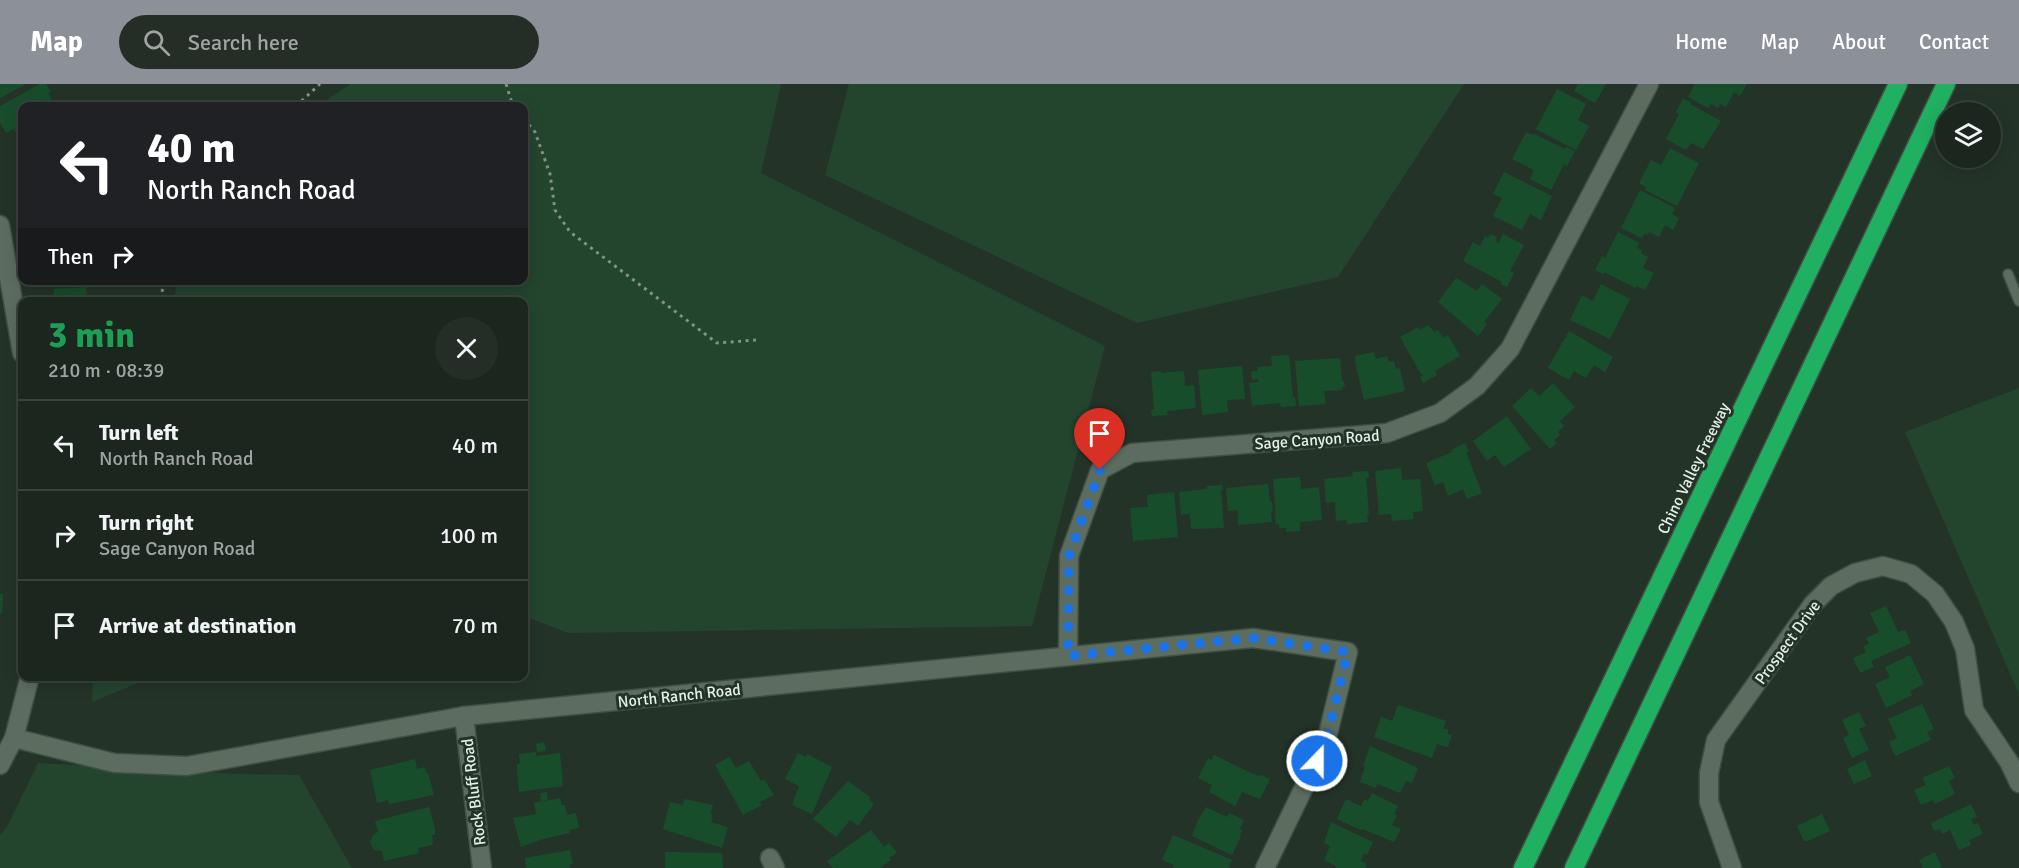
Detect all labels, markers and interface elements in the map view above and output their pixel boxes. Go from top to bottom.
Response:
search box [119,15,539,69]
text: Map [30,25,83,59]
icon: search [140,26,173,59]
text: Search here [188,29,299,56]
text: Home [1675,29,1728,55]
text: Map [1761,29,1799,55]
text: About [1832,29,1886,55]
text: Contact [1919,29,1989,55]
map controls [1935,102,2001,168]
button: layers [1935,102,2001,168]
text: 40 m [147,123,236,174]
icon: left [48,126,126,204]
text: North Ranch Road [147,174,356,207]
icon: right [106,240,139,273]
text: Then [48,243,94,270]
text: 3 min [48,313,135,358]
button: close [435,317,498,380]
text: 210 m · 08:39 [48,358,164,383]
street label: Chino Valley Freeway [1653,399,1735,538]
pin [1074,408,1125,470]
icon: arrive [1083,417,1116,450]
text: Turn left [99,419,179,446]
street label: Sage Canyon Road [1254,426,1380,454]
icon: left [48,429,81,462]
text: 40 m [452,432,498,459]
text: North Ranch Road [99,446,254,471]
text: Turn right [99,509,194,536]
icon: right [48,519,81,552]
text: 100 m [440,522,498,549]
text: Sage Canyon Road [99,536,255,561]
street label: Prospect Drive [1751,597,1825,688]
icon: arrive [48,609,81,642]
text: Arrive at destination [99,612,296,639]
text: 70 m [452,612,498,639]
street label: North Ranch Road [617,680,742,712]
position arrow [1285,729,1349,793]
street label: Rock Bluff Road [458,737,490,847]

